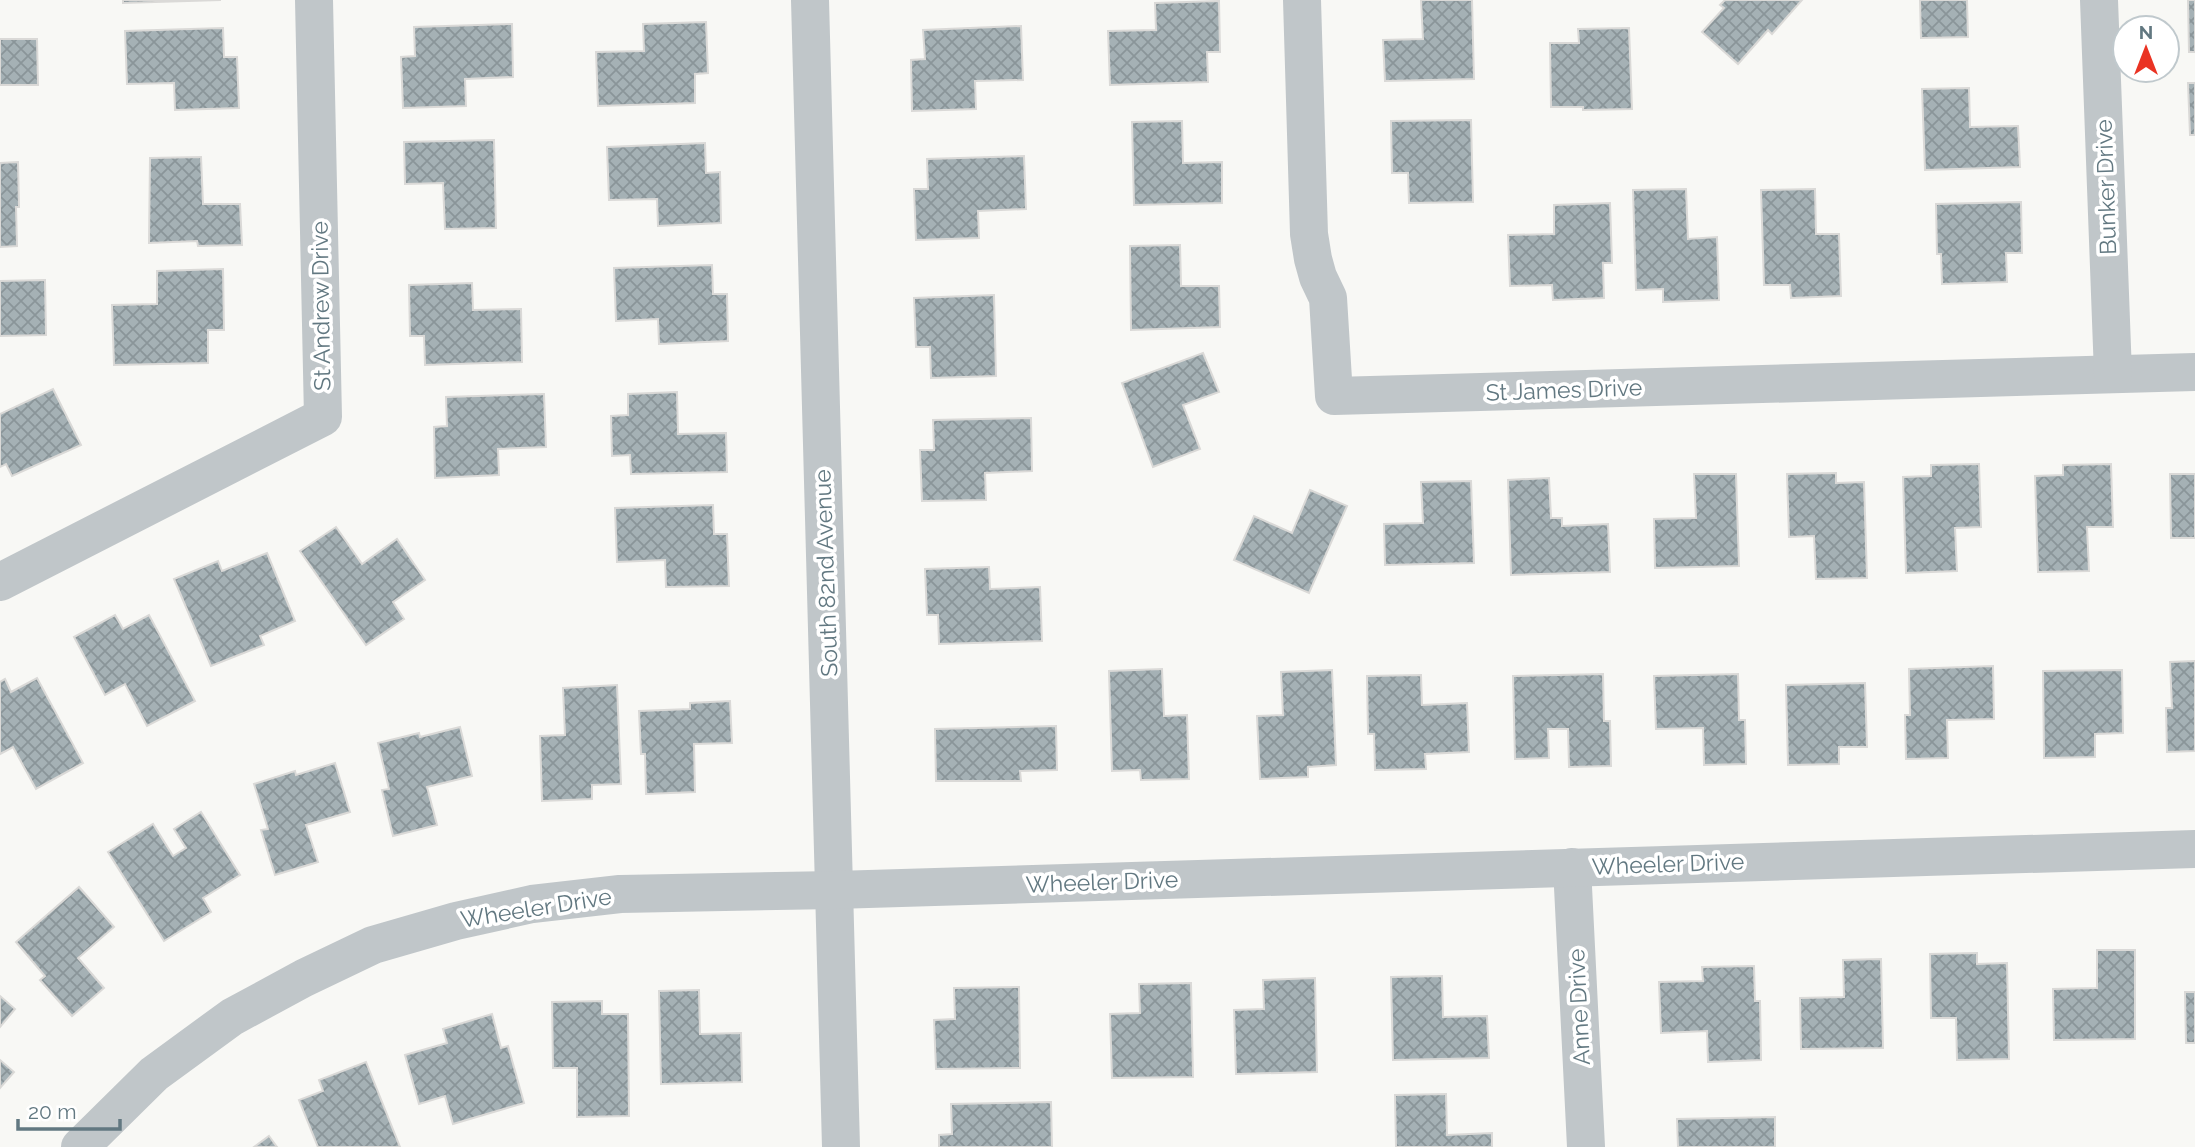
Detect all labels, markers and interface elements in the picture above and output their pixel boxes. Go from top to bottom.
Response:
north arrow [2111,14,2181,84]
text: N [2139,21,2153,43]
street label: Bunker Drive [2090,119,2121,255]
street label: St Andrew Drive [306,221,335,391]
street label: St James Drive [1485,373,1643,406]
street label: South 82nd Avenue [808,469,843,677]
street label: Wheeler Drive [1591,847,1745,880]
street label: Wheeler Drive [1025,865,1179,898]
street label: Wheeler Drive [458,882,613,933]
street label: Anne Drive [1562,948,1595,1066]
scale bar [18,1088,119,1132]
text: 20 m [28,1099,76,1124]

